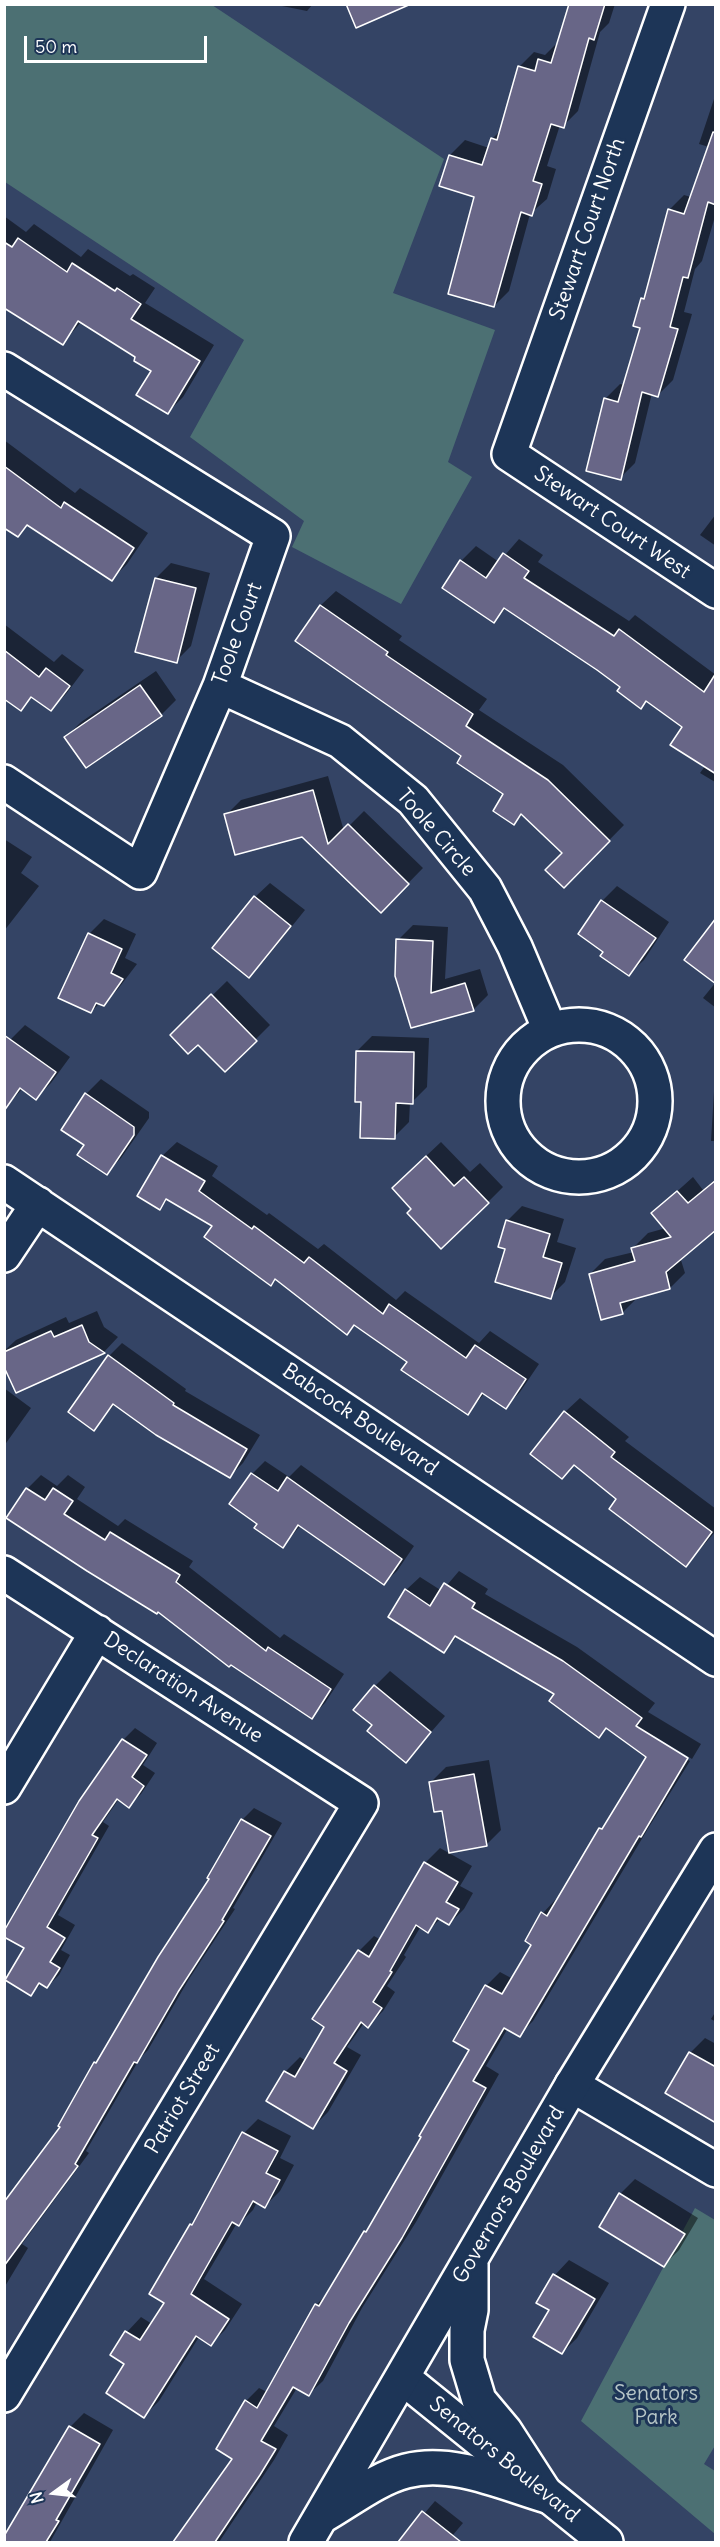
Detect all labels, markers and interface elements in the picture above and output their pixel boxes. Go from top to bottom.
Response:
scale bar [27,24,210,62]
text: 50 m [35,35,77,58]
street label: Stewart Court North [545,135,631,323]
street label: Stewart Court West [529,461,695,585]
street label: Toole Court [208,579,268,689]
street label: Toole Circle [391,784,481,882]
street label: Babcock Boulevard [277,1358,443,1482]
street label: Declaration Avenue [99,1627,267,1749]
street label: Patriot Street [140,2039,226,2159]
street label: Governors Boulevard [448,2102,570,2288]
park label: Senators Park [614,2381,698,2431]
street label: Senators Boulevard [424,2392,584,2528]
north arrow [24,2463,84,2523]
text: N [26,2490,48,2506]

